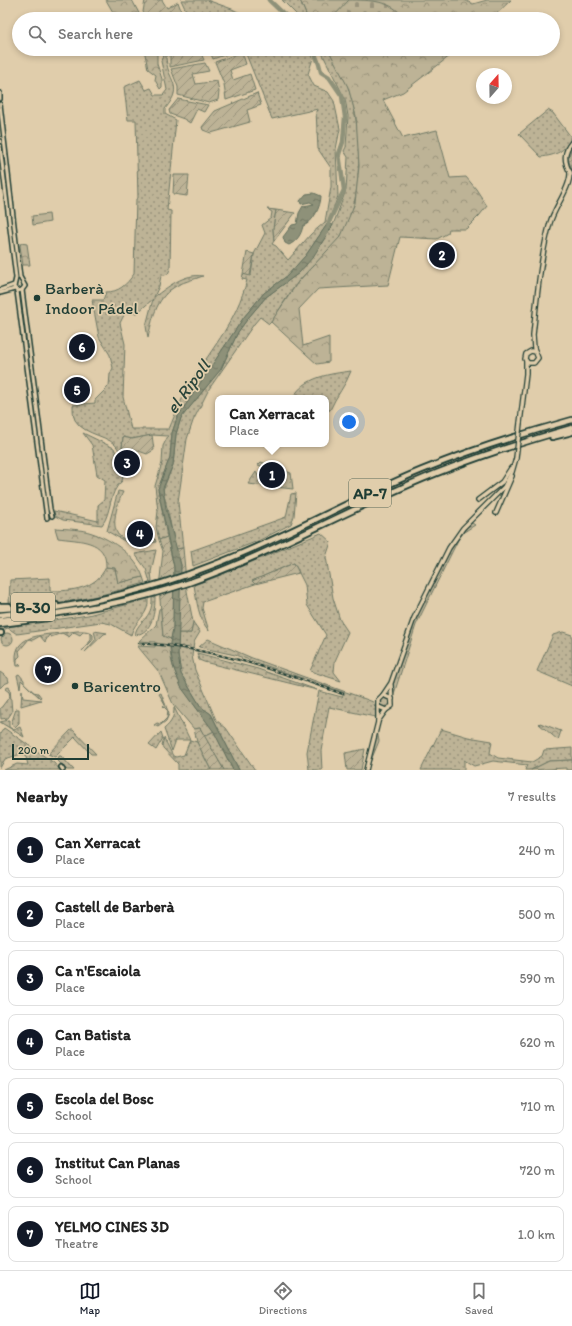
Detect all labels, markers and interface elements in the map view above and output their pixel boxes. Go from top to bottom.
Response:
search box [12,12,560,56]
icon: search [26,23,48,45]
text: Search here [58,25,133,43]
north arrow [476,68,512,104]
pin: 2 [429,240,455,270]
place label: Barberà Indoor Pádel [45,278,139,318]
marker: Barberà Indoor Pádel [32,293,42,303]
pin: 6 [69,332,95,362]
water label: el Ripoll [161,354,216,418]
pin: 5 [64,375,90,405]
popup [215,395,329,447]
text: Can Xerracat [229,405,315,423]
your location [339,412,359,432]
text: Place [229,423,259,438]
pin: 3 [114,448,140,478]
pin: 1 [259,460,285,490]
road number: AP-7 [349,479,391,507]
pin: 4 [127,519,153,549]
road number: B-30 [11,593,55,621]
pin: 7 [35,655,61,685]
place label: Baricentro [83,676,161,696]
marker: Baricentro [70,681,80,691]
scale bar [12,742,89,761]
text: 200 m [18,744,49,757]
text: Nearby [16,786,68,806]
text: 7 results [508,789,556,804]
text: Can Xerracat [55,834,140,852]
text: 1 [27,843,33,858]
text: 240 m [518,843,555,858]
text: Place [55,852,85,867]
text: Castell de Barberà [55,898,174,916]
text: 2 [27,907,33,922]
text: 500 m [518,907,555,922]
text: Place [55,916,85,931]
text: Ca n'Escaiola [55,962,140,980]
text: 3 [26,971,34,986]
text: 590 m [520,971,555,986]
text: Place [55,980,85,995]
text: Can Batista [55,1026,131,1044]
text: 4 [26,1035,34,1050]
text: 620 m [519,1035,555,1050]
text: Place [55,1044,85,1059]
text: Escola del Bosc [55,1090,154,1108]
text: 5 [27,1099,33,1114]
text: 710 m [521,1099,555,1114]
text: School [55,1108,92,1123]
text: Institut Can Planas [55,1154,180,1172]
text: 6 [27,1163,33,1178]
text: 720 m [520,1163,555,1178]
text: School [55,1172,92,1187]
text: YELMO CINES 3D [55,1218,169,1236]
text: 7 [27,1227,33,1242]
text: 1.0 km [518,1227,555,1242]
text: Theatre [55,1236,98,1251]
tab: Map [79,1280,101,1317]
tab: Directions [259,1280,307,1317]
tab: Saved [465,1280,493,1317]

